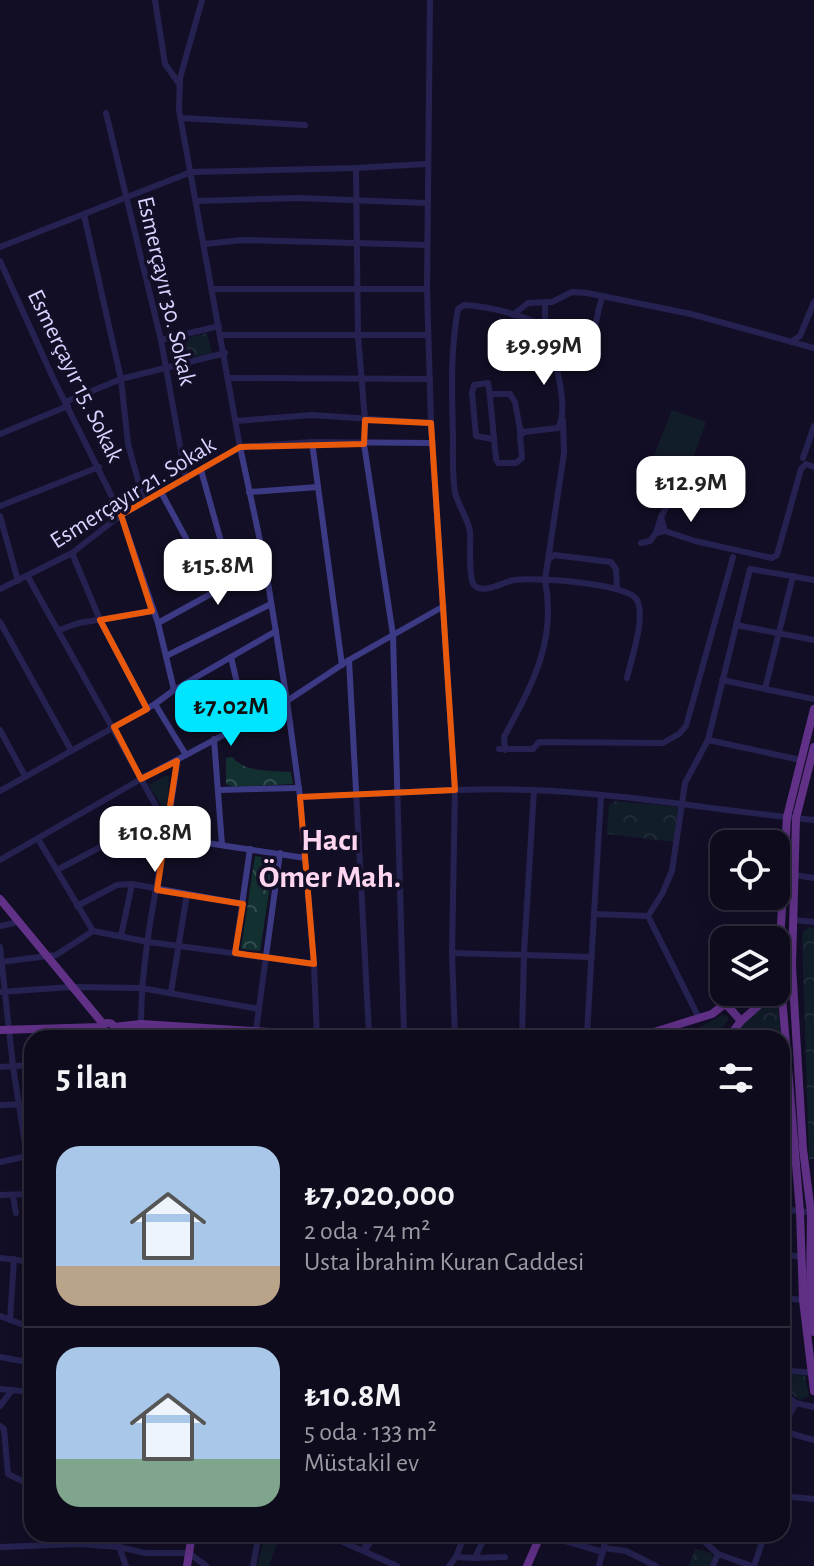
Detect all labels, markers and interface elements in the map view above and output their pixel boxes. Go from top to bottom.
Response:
street label: Esmerçayır 30. Sokak [133,194,199,388]
street label: Esmerçayır 15. Sokak [23,286,127,466]
pin: ₺9.99M [479,319,609,387]
text: ₺9.99M [506,332,582,358]
street label: Esmerçayır 21. Sokak [46,433,220,553]
pin: ₺12.9M [626,456,756,524]
text: ₺12.9M [654,469,728,495]
pin: ₺15.8M [153,539,283,607]
text: ₺15.8M [182,552,254,578]
pin: ₺7.02M [166,680,296,748]
text: ₺7.02M [193,693,269,719]
pin: ₺10.8M [90,806,220,874]
text: ₺10.8M [118,819,192,845]
district label: Hacı Ömer Mah. [259,824,401,893]
map controls [710,830,790,1006]
button: locate [710,830,790,910]
button: layers [710,926,790,1006]
icon: filters [714,1056,758,1100]
text: 5 ilan [56,1061,128,1095]
icon: home [120,1178,216,1274]
text: ₺7,020,000 [304,1178,455,1212]
text: 2 oda · 74 m² [304,1218,430,1244]
text: Usta İbrahim Kuran Caddesi [304,1249,584,1275]
icon: home [120,1379,216,1475]
text: ₺10.8M [304,1379,402,1413]
text: 5 oda · 133 m² [304,1419,436,1445]
text: Müstakil ev [304,1450,419,1476]

